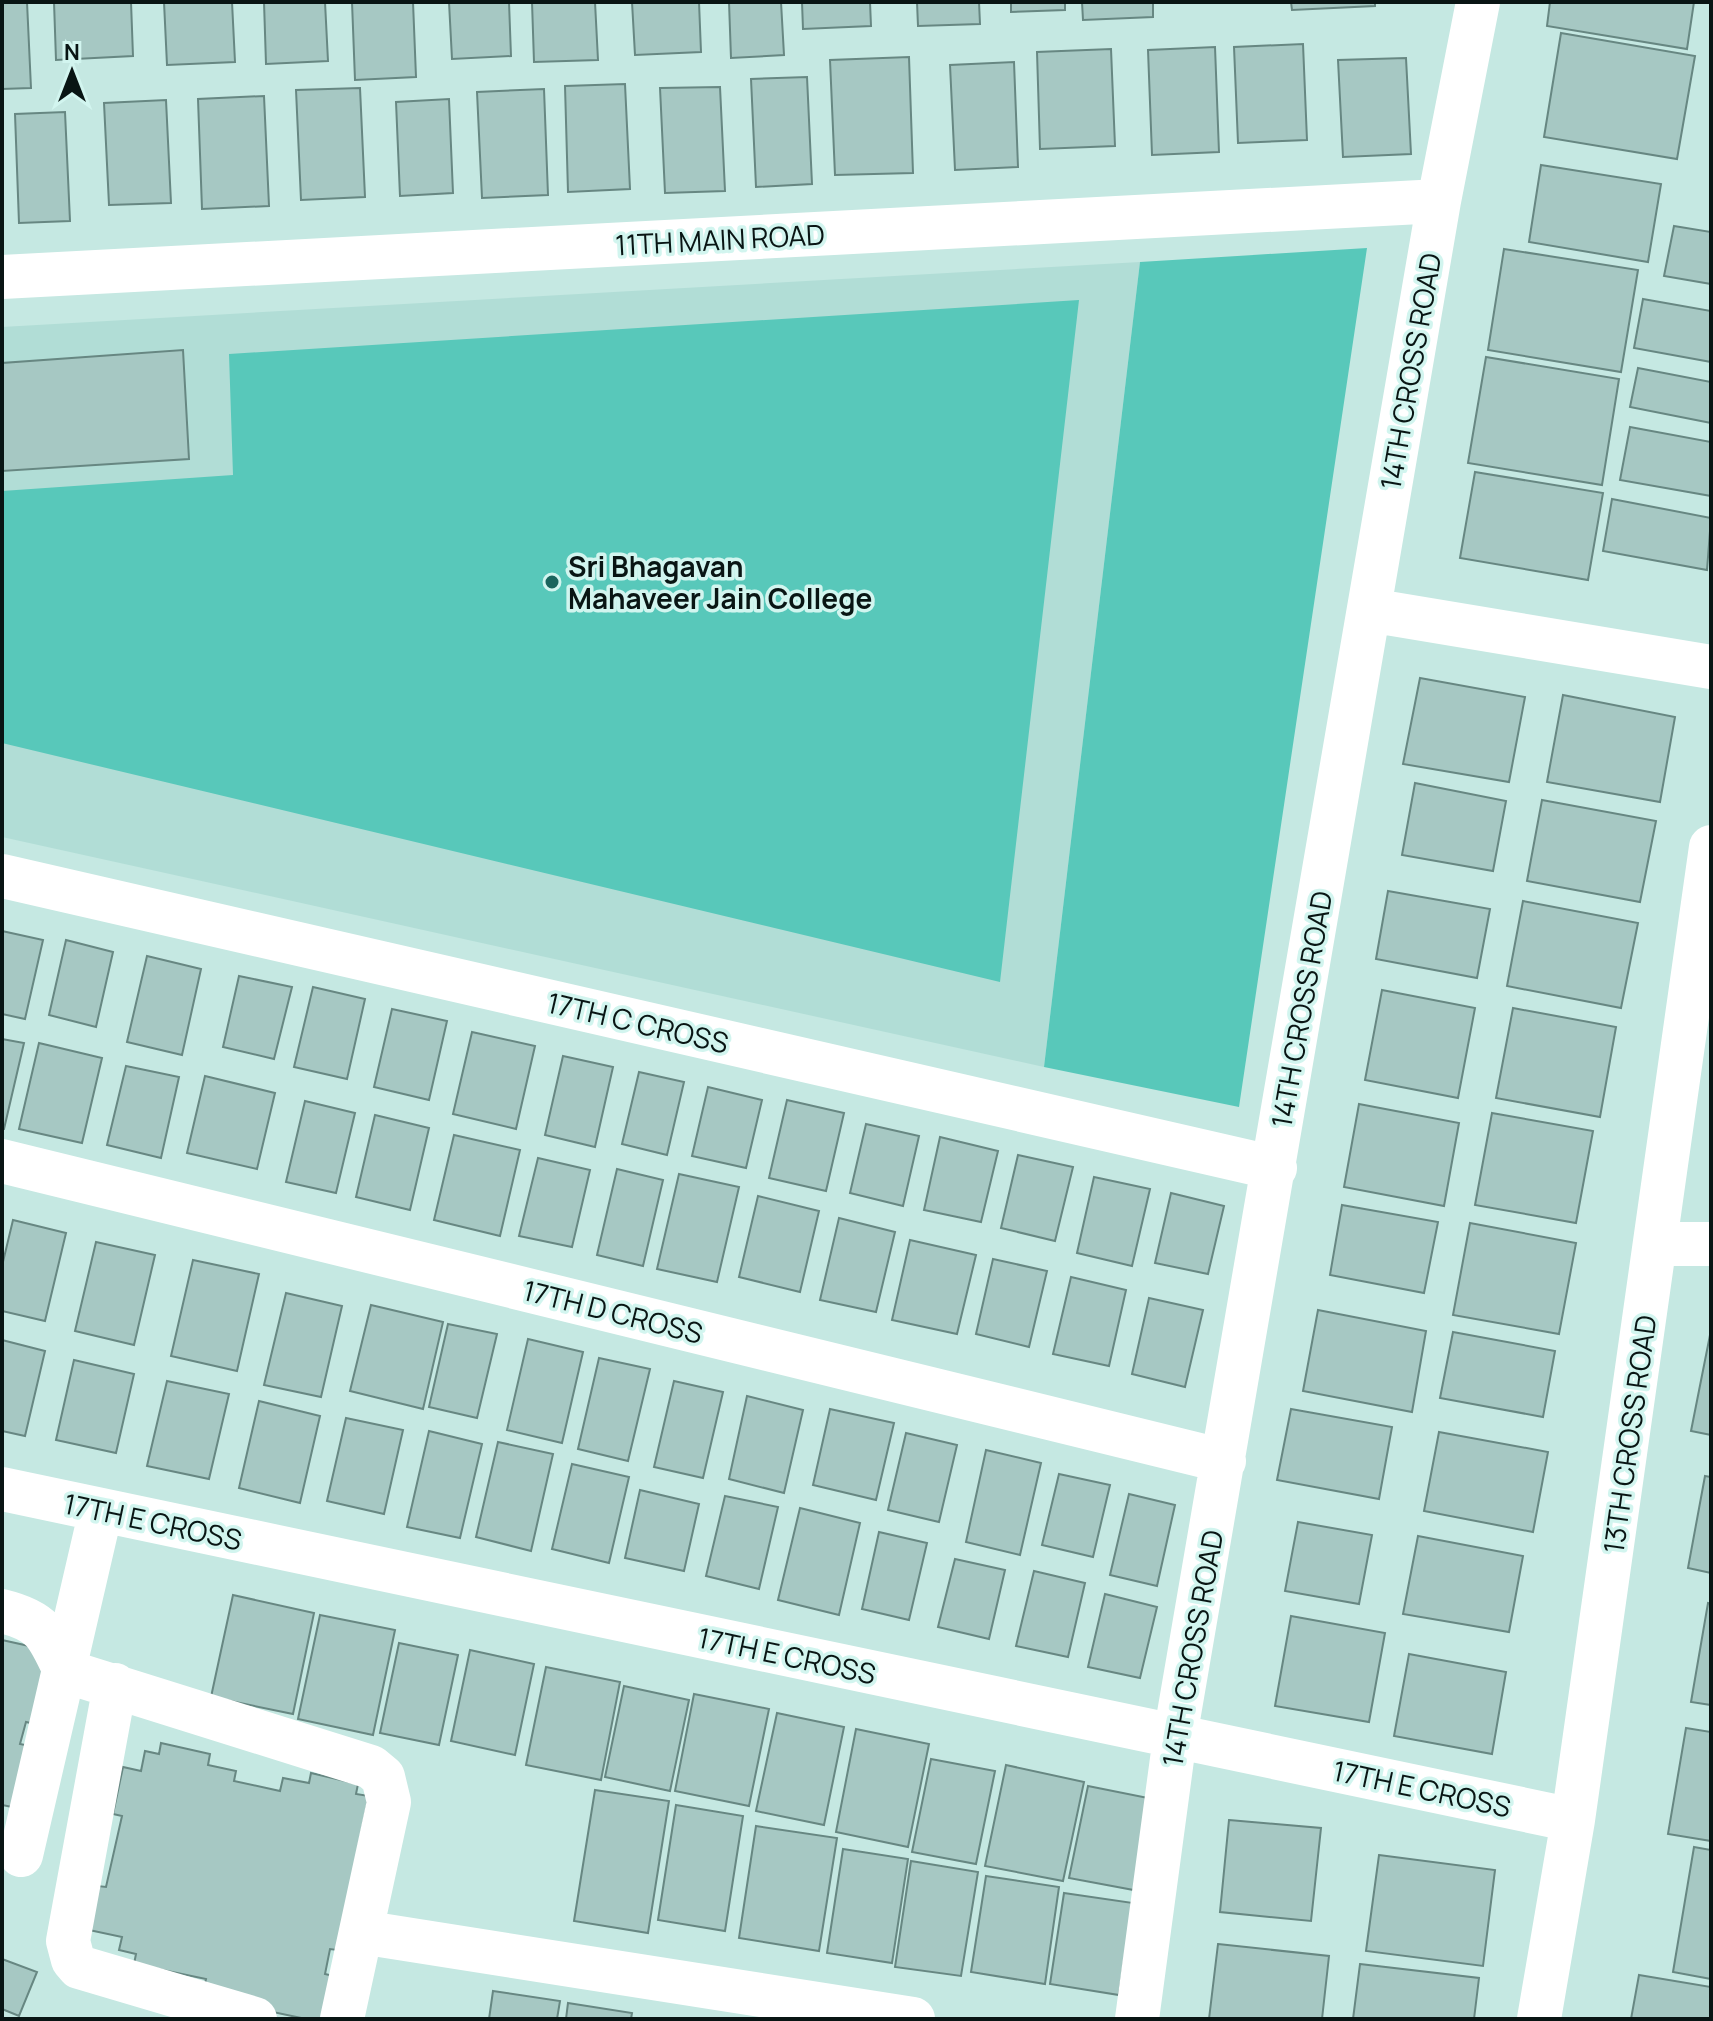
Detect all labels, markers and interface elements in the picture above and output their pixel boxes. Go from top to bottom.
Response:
north arrow [32,32,112,112]
text: N [64,37,80,67]
street label: 11TH MAIN ROAD [614,215,826,263]
street label: 14TH CROSS ROAD [1370,250,1450,492]
place label: Sri Bhagavan Mahaveer Jain College [568,547,872,617]
marker: Sri Bhagavan Mahaveer Jain College [543,573,561,591]
street label: 14TH CROSS ROAD [1261,888,1341,1130]
street label: 17TH C CROSS [544,983,732,1061]
street label: 17TH D CROSS [519,1270,707,1352]
street label: 13TH CROSS ROAD [1593,1312,1665,1556]
street label: 17TH E CROSS [61,1484,245,1558]
street label: 14TH CROSS ROAD [1152,1527,1232,1769]
street label: 17TH E CROSS [695,1618,879,1692]
street label: 17TH E CROSS [1330,1751,1514,1825]

